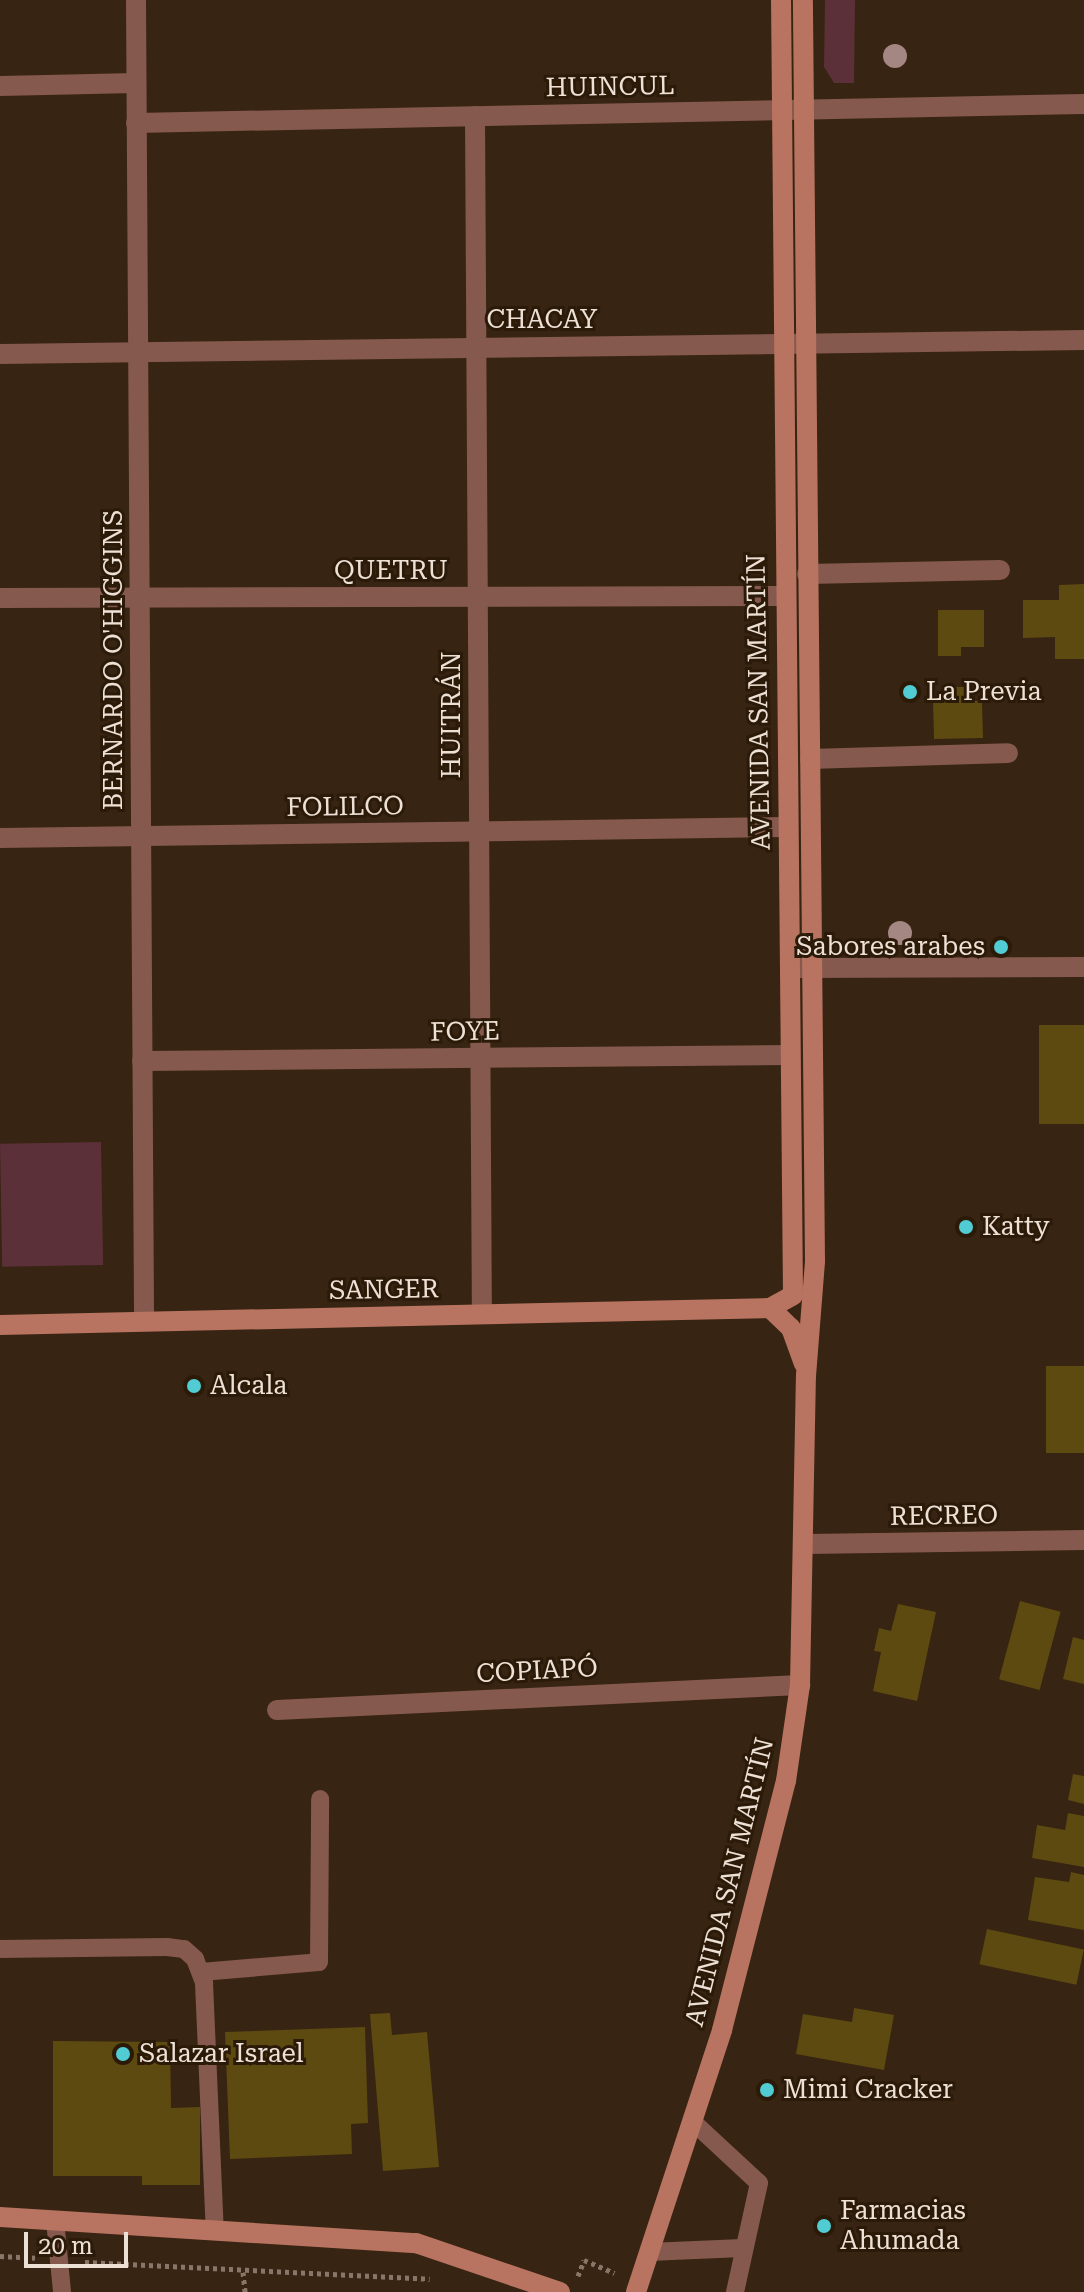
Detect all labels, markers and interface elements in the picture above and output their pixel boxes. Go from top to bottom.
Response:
street label: HUINCUL [545,70,675,104]
street label: CHACAY [486,304,598,336]
street label: BERNARDO O'HIGGINS [98,510,130,810]
street label: AVENIDA SAN MARTÍN [741,554,777,850]
street label: QUETRU [334,555,448,587]
street label: HUITRÁN [436,651,468,779]
place label: La Previa [926,676,1042,708]
marker: La Previa [901,683,919,701]
street label: FOLILCO [286,790,404,824]
place label: Sabores arabes [796,931,985,963]
marker: Sabores arabes [992,938,1010,956]
street label: FOYE [430,1016,500,1048]
place label: Katty [982,1211,1050,1243]
marker: Katty [957,1218,975,1236]
street label: SANGER [329,1273,439,1307]
place label: Alcala [210,1370,287,1402]
marker: Alcala [185,1377,203,1395]
street label: RECREO [890,1499,998,1533]
street label: COPIAPÓ [475,1652,599,1690]
street label: AVENIDA SAN MARTÍN [679,1734,781,2030]
place label: Salazar Israel [139,2038,304,2070]
marker: Salazar Israel [114,2045,132,2063]
place label: Mimi Cracker [783,2074,953,2106]
marker: Mimi Cracker [758,2081,776,2099]
place label: Farmacias Ahumada [840,2195,966,2256]
scale bar [28,2216,132,2266]
marker: Farmacias Ahumada [815,2217,833,2235]
text: 20 m [38,2232,93,2260]

